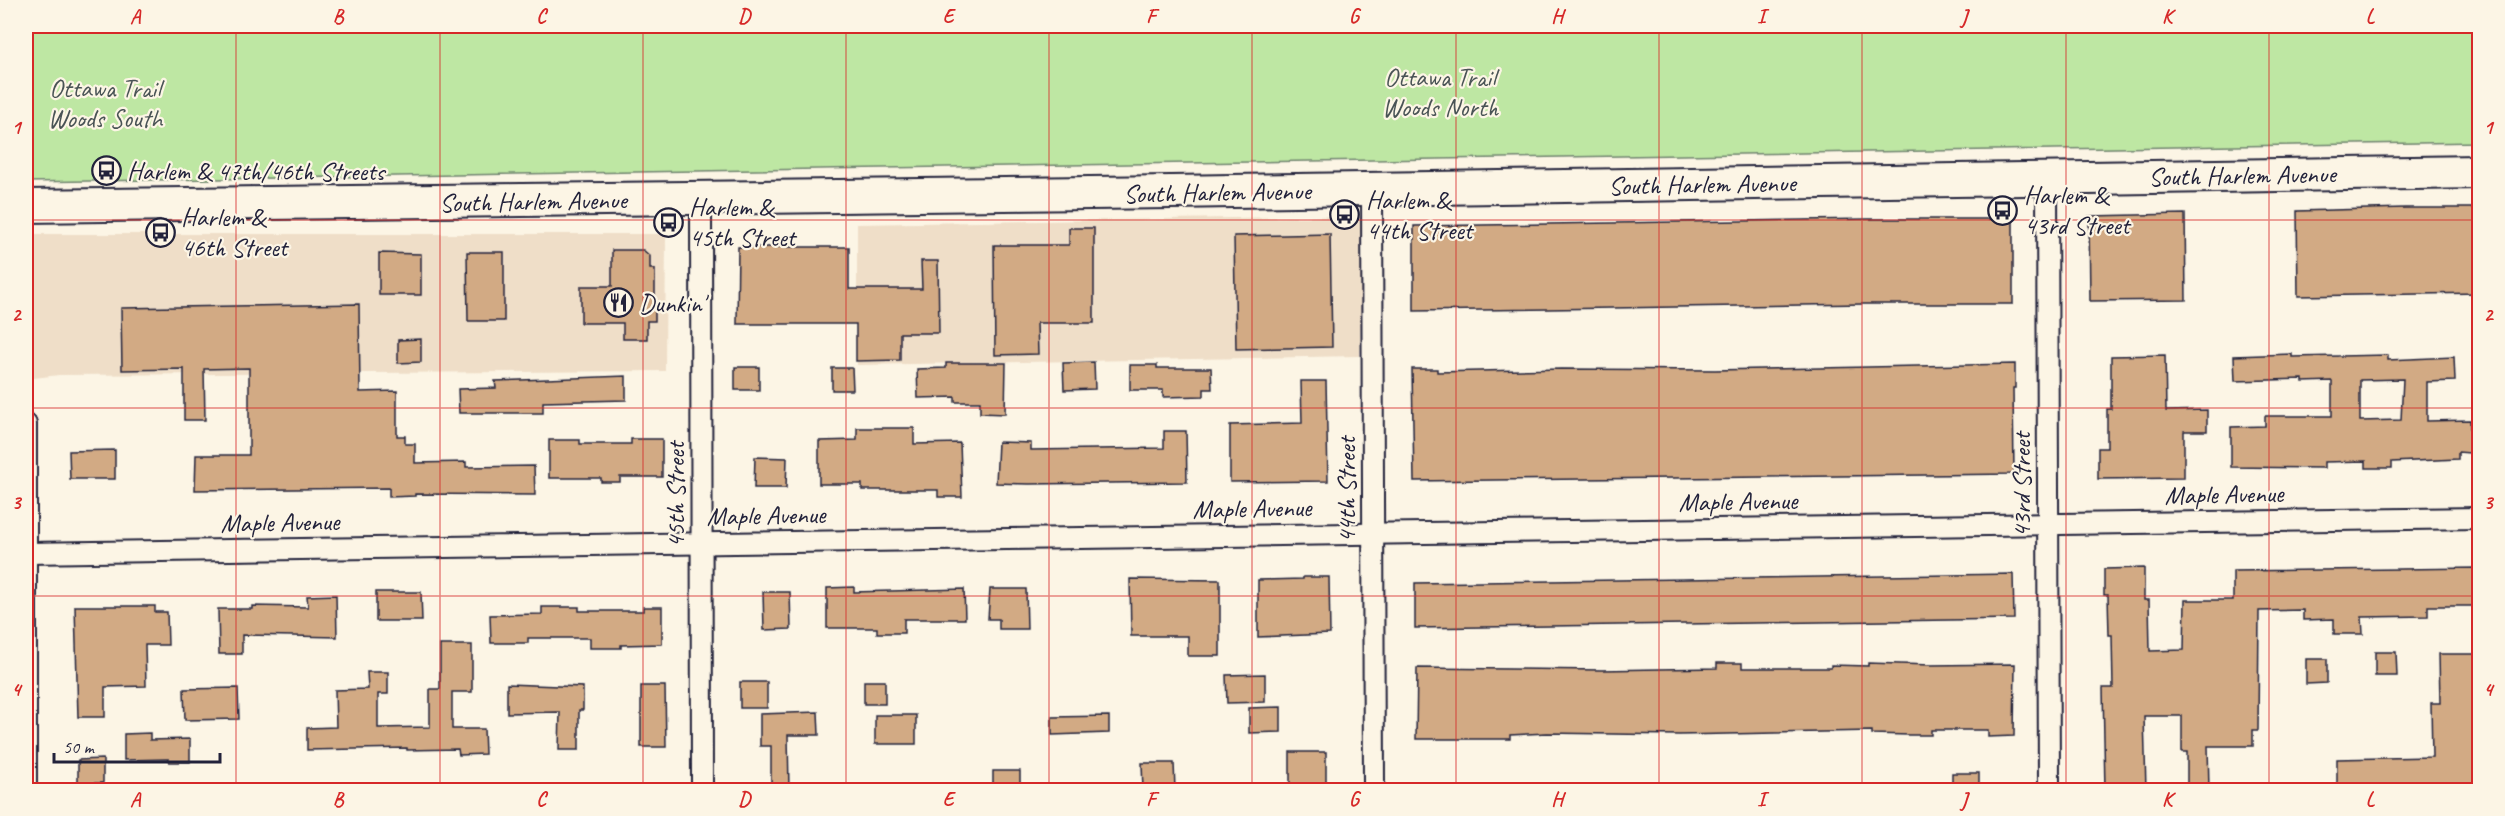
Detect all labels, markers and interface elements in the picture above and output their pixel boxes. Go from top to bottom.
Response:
text: A [130,4,142,29]
text: B [333,4,345,29]
text: C [536,4,548,29]
text: D [738,4,752,29]
text: E [943,4,957,29]
text: F [1146,4,1160,29]
text: G [1349,4,1362,29]
text: H [1551,4,1566,29]
text: I [1757,4,1770,29]
text: J [1959,4,1971,29]
text: K [2162,4,2176,29]
text: L [2366,4,2376,29]
park label: Ottawa Trail Woods North [1382,61,1500,124]
park label: Ottawa Trail Woods South [48,72,165,135]
text: 1 [12,115,23,140]
text: 1 [2484,115,2495,140]
bus stop icon: Harlem & 47th/46th Streets [90,155,122,187]
place label: Harlem & 47th/46th Streets [127,155,387,188]
street label: South Harlem Avenue [2148,157,2339,194]
street label: South Harlem Avenue [1608,166,1799,203]
street label: South Harlem Avenue [1123,174,1314,211]
place label: Harlem & 43rd Street [2024,179,2132,242]
street label: South Harlem Avenue [439,183,630,220]
place label: Harlem & 44th Street [1366,184,1475,247]
place label: Harlem & 45th Street [689,191,798,254]
bus stop icon: Harlem & 43rd Street [1987,194,2019,226]
bus stop icon: Harlem & 44th Street [1329,199,1361,231]
place label: Harlem & 46th Street [181,201,290,264]
bus stop icon: Harlem & 45th Street [652,206,684,238]
bus stop icon: Harlem & 46th Street [144,216,176,248]
restaurant icon: Dunkin' [602,287,634,319]
place label: Dunkin' [639,287,709,320]
text: 2 [12,302,23,327]
text: 2 [2484,302,2495,327]
street label: 43rd Street [2005,430,2038,538]
street label: 44th Street [1330,435,1363,543]
street label: 45th Street [659,440,692,548]
street label: Maple Avenue [2164,477,2285,512]
street label: Maple Avenue [1678,484,1799,519]
text: 3 [12,490,23,515]
text: 3 [2484,490,2495,515]
street label: Maple Avenue [1192,491,1313,526]
street label: Maple Avenue [706,498,827,533]
street label: Maple Avenue [220,505,341,540]
text: 4 [12,677,24,702]
text: 4 [2484,677,2496,702]
scale bar [54,726,220,764]
text: 50 m [63,736,96,758]
text: A [130,787,142,812]
text: B [333,787,345,812]
text: C [536,787,548,812]
text: D [738,787,752,812]
text: E [943,787,957,812]
text: F [1146,787,1160,812]
text: G [1349,787,1362,812]
text: H [1551,787,1566,812]
text: I [1757,787,1770,812]
text: J [1959,787,1971,812]
text: K [2162,787,2176,812]
text: L [2366,787,2376,812]

